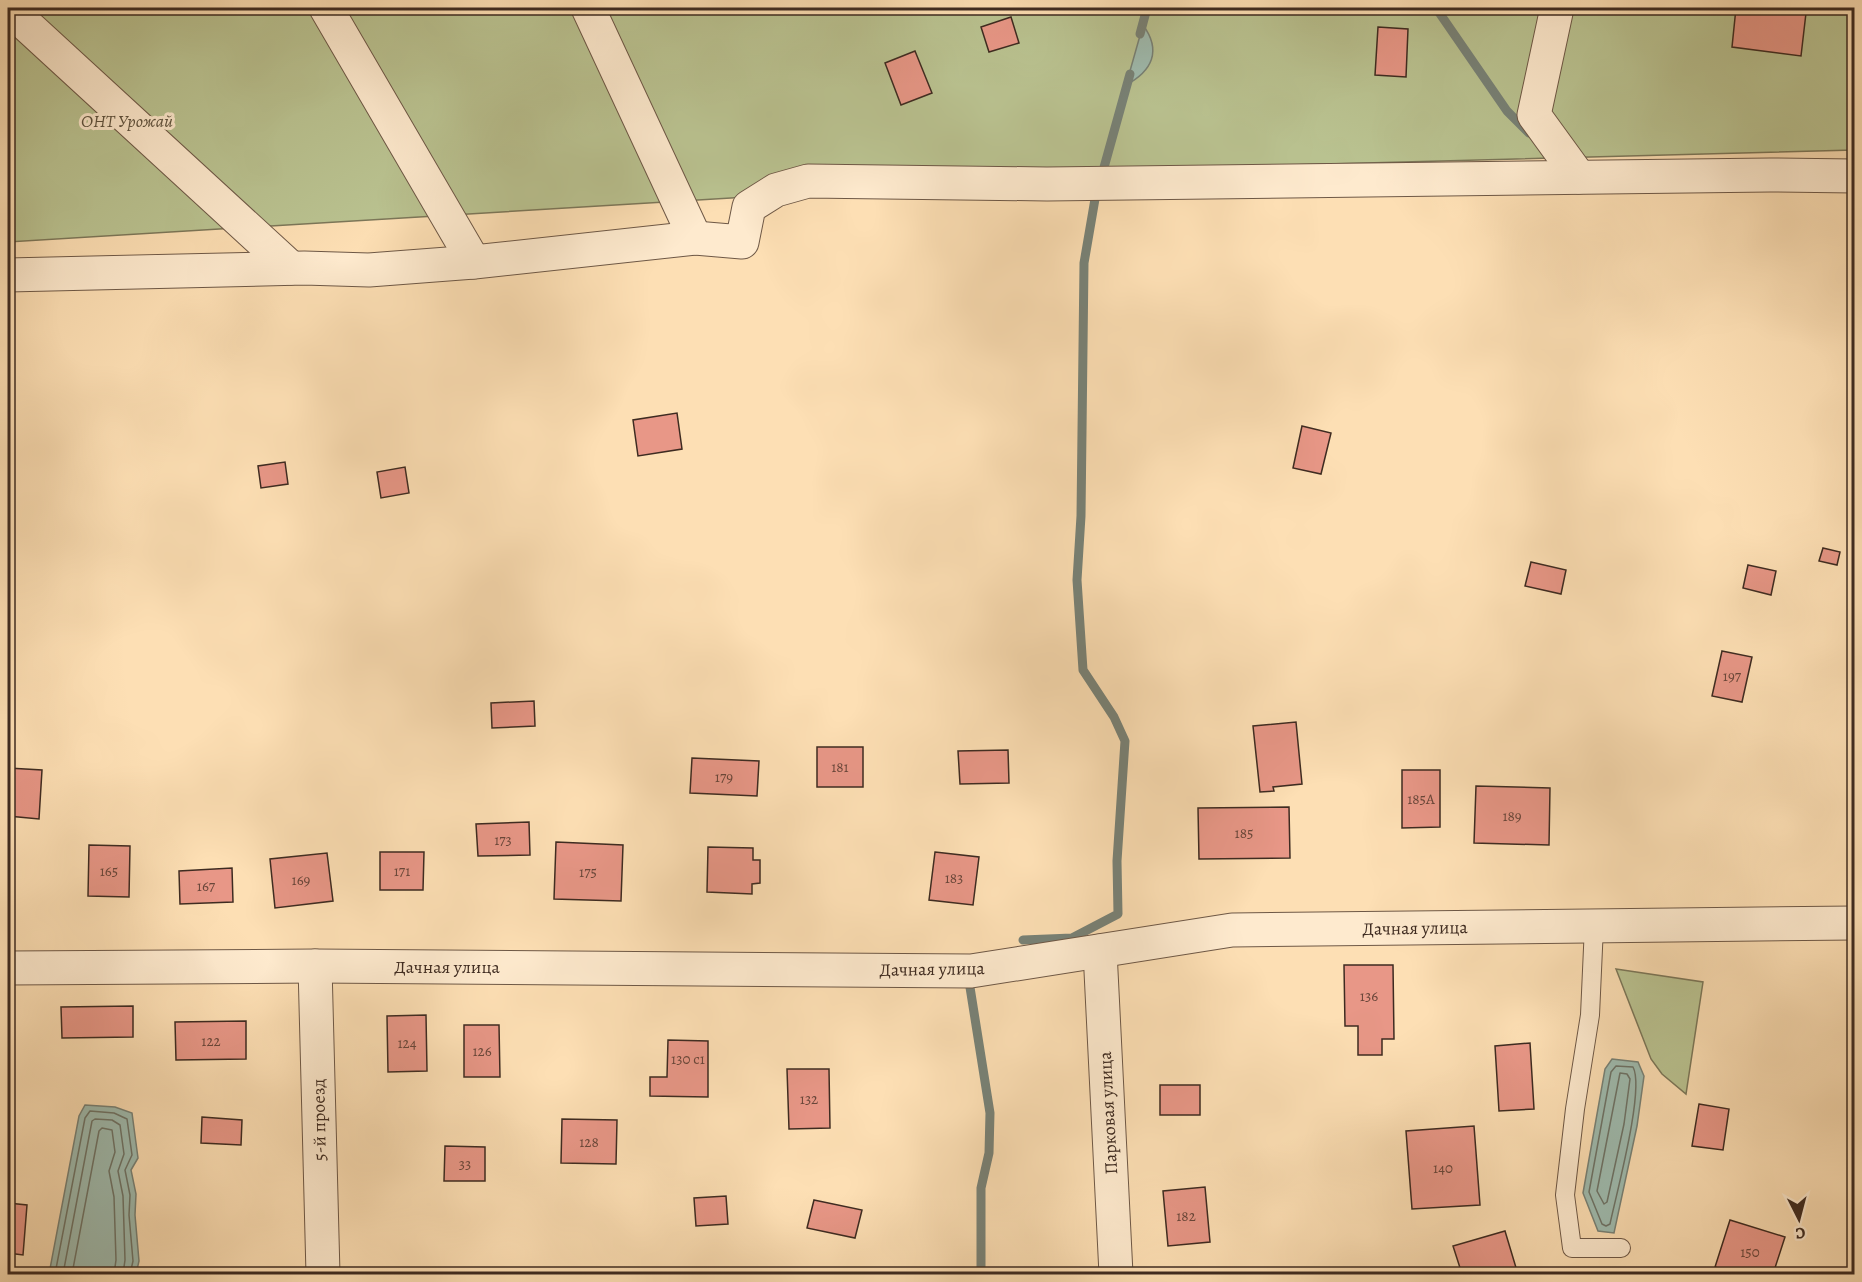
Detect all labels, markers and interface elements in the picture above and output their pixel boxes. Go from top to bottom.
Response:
park label: ОНТ Урожай [81,109,173,133]
house number: 197 [1723,666,1742,686]
house number: 181 [831,757,849,777]
house number: 179 [715,767,733,787]
house number: 185А [1407,789,1435,809]
house number: 189 [1502,806,1522,826]
house number: 185 [1235,823,1253,843]
house number: 173 [494,830,512,850]
house number: 165 [100,861,118,881]
house number: 171 [394,861,410,881]
house number: 175 [579,862,597,882]
house number: 183 [945,868,963,888]
house number: 169 [292,870,311,890]
house number: 167 [197,876,216,896]
street label: Дачная улица [1362,915,1469,941]
street label: Дачная улица [394,955,500,979]
street label: Дачная улица [879,956,986,982]
house number: 136 [1360,986,1378,1006]
house number: 122 [201,1031,221,1051]
house number: 124 [397,1033,417,1053]
house number: 126 [472,1041,492,1061]
house number: 130 с1 [671,1049,705,1069]
street label: Парковая улица [1093,1050,1123,1175]
street label: 5-й проезд [306,1079,332,1161]
house number: 132 [800,1089,818,1109]
house number: 128 [579,1132,599,1152]
house number: 33 [459,1154,471,1174]
house number: 140 [1433,1158,1453,1178]
north arrow [1769,1189,1829,1249]
house number: 182 [1176,1206,1196,1226]
text: С [1794,1221,1807,1244]
house number: 150 [1740,1242,1760,1262]

